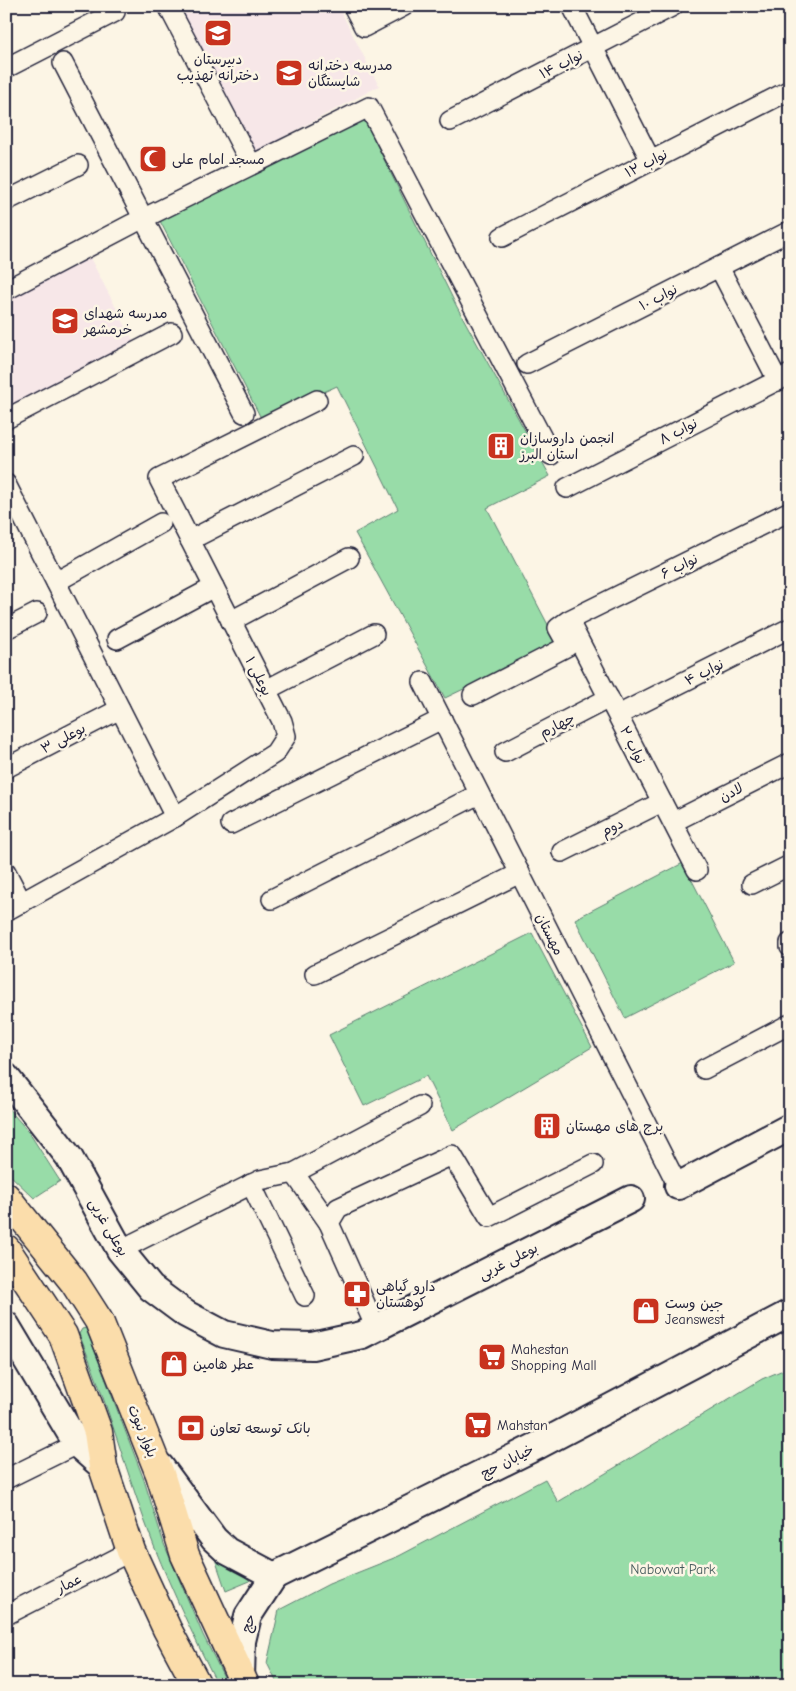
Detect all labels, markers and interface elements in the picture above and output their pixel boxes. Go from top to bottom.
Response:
school or university icon: دبیرستان دخترانه تهذیب [203,18,233,48]
street label: نواب ۱۴ [537,46,586,83]
place label: دبیرستان دخترانه تهذیب [177,51,259,84]
place label: مدرسه دخترانه شایستگان [308,57,392,90]
school or university icon: مدرسه دخترانه شایستگان [274,58,304,88]
mosque icon: مسجد امام علی [138,144,168,174]
street label: نواب ۱۲ [622,146,670,181]
place label: مسجد امام علی [172,151,265,170]
street label: نواب ۱۰ [636,281,680,314]
place label: مدرسه شهدای خرمشهر [83,305,167,338]
school or university icon: مدرسه شهدای خرمشهر [50,306,80,336]
street label: نواب ۸ [656,415,700,448]
place label: انجمن داروسازان استان البرز [519,430,614,463]
building icon: انجمن داروسازان استان البرز [486,431,516,461]
street label: نواب ۶ [658,550,701,583]
street label: بوعلی ۱ [241,654,276,699]
street label: نواب ۴ [682,655,727,689]
street label: چهارم [537,709,578,743]
street label: بوعلی ۳ [38,720,89,757]
street label: نواب ۲ [616,723,649,767]
street label: لادن [717,779,746,806]
street label: دوم [598,815,627,842]
street label: مهستان [532,910,567,958]
building icon: برج های مهستان [532,1111,562,1141]
place label: برج های مهستان [566,1118,663,1136]
street label: بوعلی غربی [85,1195,132,1259]
street label: بوعلی غربی [476,1239,541,1284]
place label: دارو گیاهی کوهستان [376,1278,436,1311]
pharmacy icon: دارو گیاهی کوهستان [342,1279,372,1309]
place label: جین وست Jeanswest [665,1295,725,1328]
shop icon: جین وست Jeanswest [631,1296,661,1326]
place label: Mahestan Shopping Mall [511,1341,597,1374]
supermarket icon: Mahestan Shopping Mall [477,1342,507,1372]
shop icon: عطر هامین [159,1349,189,1379]
place label: عطر هامین [193,1356,254,1373]
street label: بلوار نبوت [124,1402,161,1460]
supermarket icon: Mahstan [463,1410,493,1440]
bank icon: بانک توسعه تعاون [176,1413,206,1443]
place label: Mahstan [497,1417,548,1434]
place label: بانک توسعه تعاون [210,1420,311,1437]
street label: خیابان حج [478,1441,537,1483]
park label: Nabovvat Park [630,1561,716,1578]
street label: عمار [53,1570,85,1598]
street label: حج [238,1612,260,1635]

